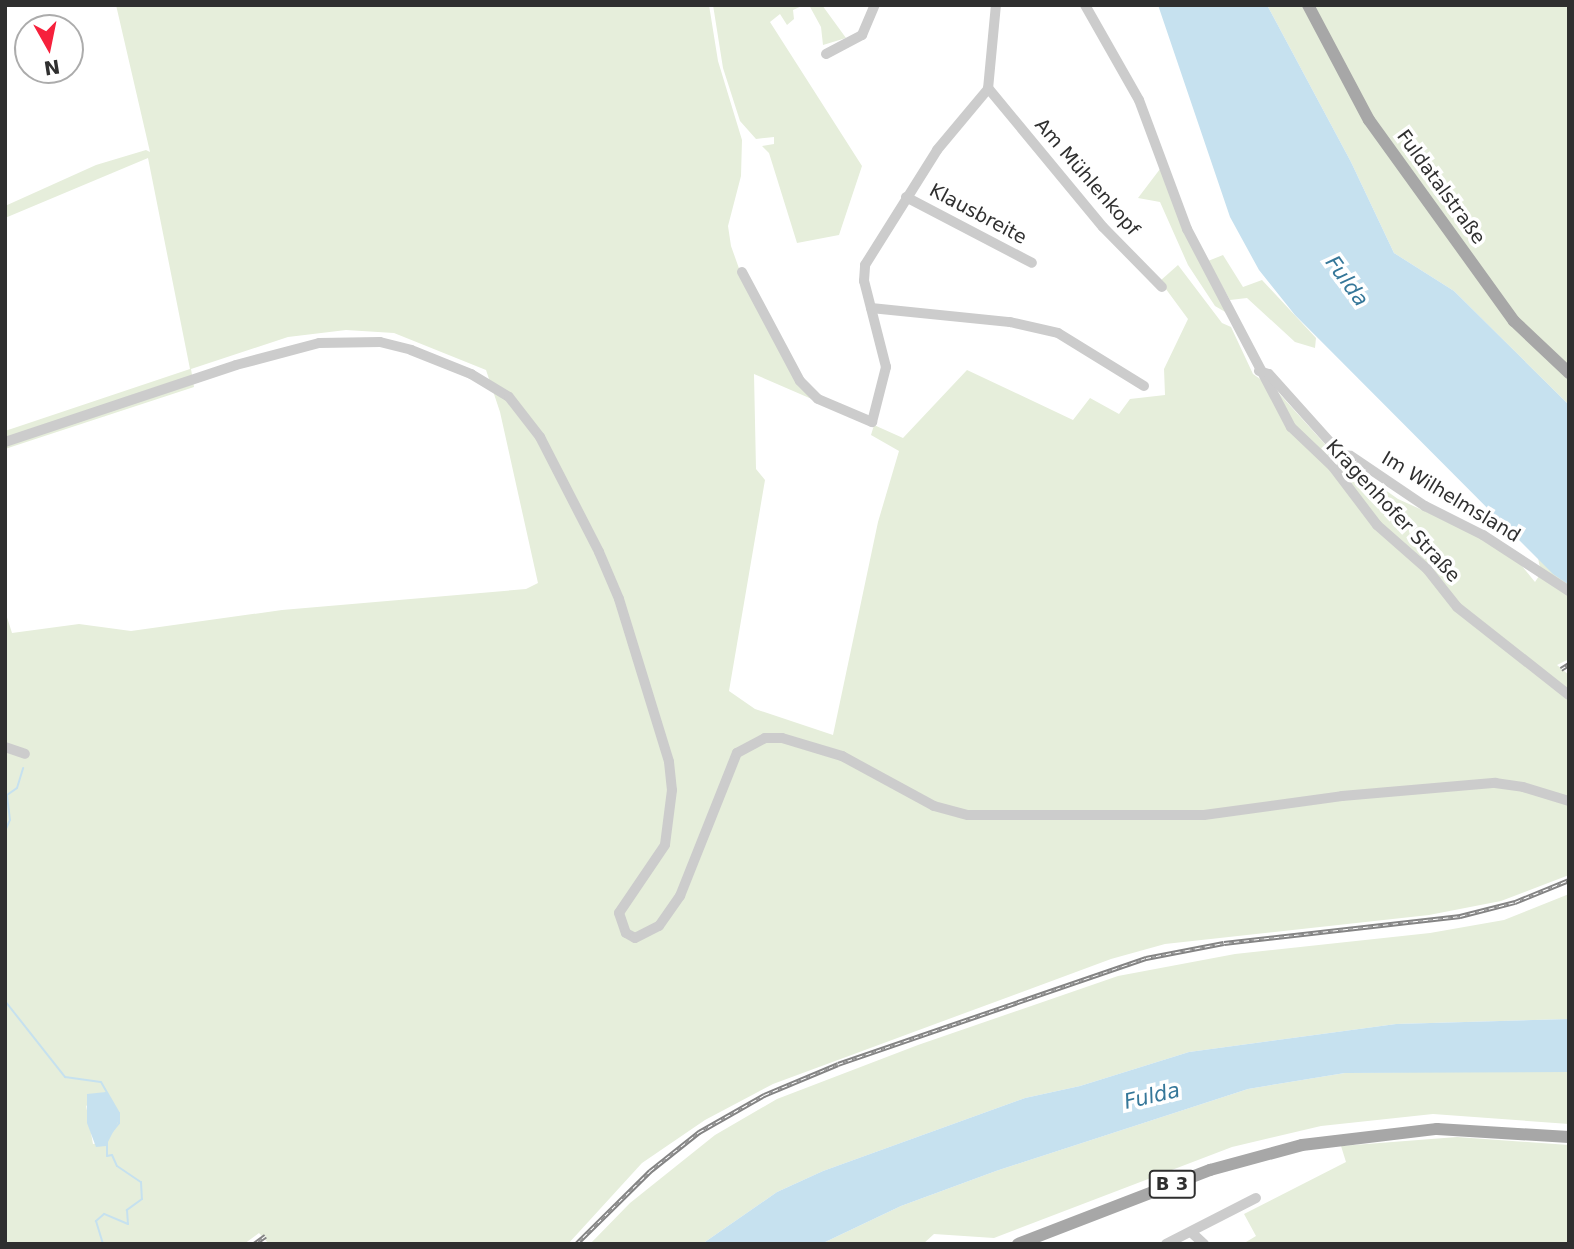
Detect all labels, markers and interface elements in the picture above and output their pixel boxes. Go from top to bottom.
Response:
north arrow [14,14,84,84]
text: N [42,56,62,80]
street label: Am Mühlenkopf [1030,114,1144,240]
street label: Fuldatalstraße [1392,125,1490,249]
street label: Klausbreite [925,179,1031,249]
water label: Fulda [1320,251,1374,311]
street label: Kragenhofer Straße [1321,435,1465,587]
street label: Im Wilhelmsland [1378,447,1524,547]
water label: Fulda [1122,1077,1182,1115]
road number: B 3 [1148,1170,1196,1198]

